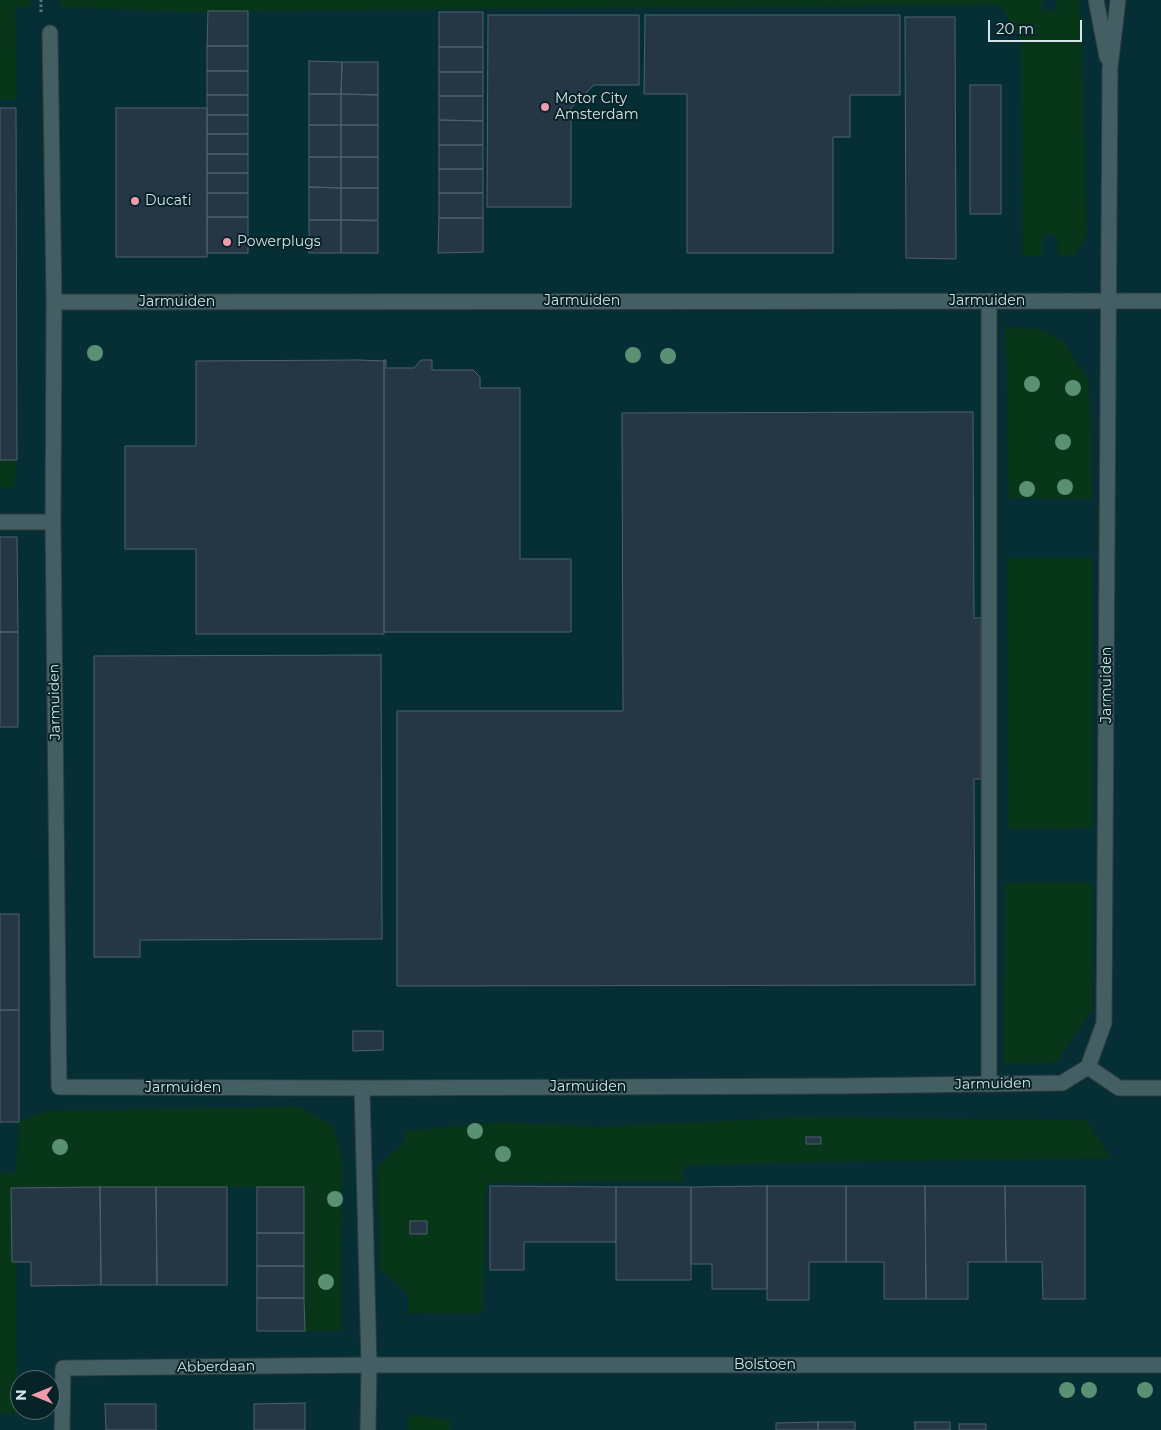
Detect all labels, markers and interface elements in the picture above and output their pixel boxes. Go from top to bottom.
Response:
scale bar [991,10,1085,42]
text: 20 m [996,19,1034,38]
place label: Motor City Amsterdam [555,91,639,124]
marker: Motor City Amsterdam [539,101,551,113]
place label: Ducati [145,193,192,209]
marker: Ducati [129,195,141,207]
place label: Powerplugs [237,234,321,250]
marker: Powerplugs [221,236,233,248]
street label: Jarmuiden [544,293,620,309]
street label: Jarmuiden [949,293,1025,309]
street label: Jarmuiden [139,294,215,310]
street label: Jarmuiden [1099,647,1115,723]
street label: Jarmuiden [46,664,64,740]
street label: Jarmuiden [955,1075,1031,1093]
street label: Jarmuiden [550,1079,626,1095]
street label: Jarmuiden [145,1080,221,1096]
street label: Bolstoen [734,1357,796,1373]
street label: Abberdaan [177,1358,255,1376]
north arrow [10,1370,60,1420]
text: N [12,1389,30,1401]

